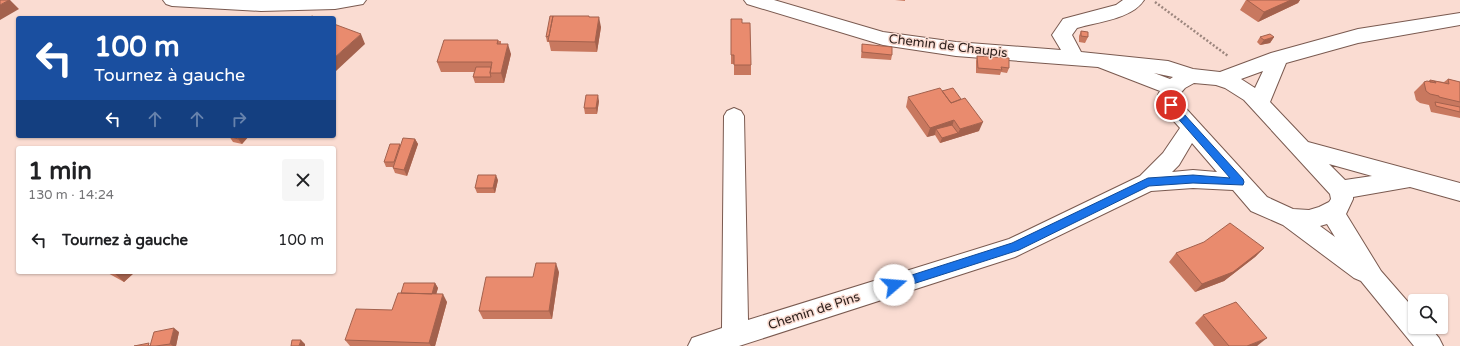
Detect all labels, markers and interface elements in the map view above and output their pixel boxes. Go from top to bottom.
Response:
text: 100 m [94,30,180,64]
street label: Chemin de Chaupis [888,31,1008,61]
icon: left [28,32,80,84]
text: Tournez à gauche [94,64,245,86]
pin [1154,88,1188,122]
icon: arrive [1160,94,1182,116]
icon: left [102,108,124,130]
icon: ahead [144,108,166,130]
icon: ahead [186,108,208,130]
icon: right [228,108,250,130]
text: 1 min [28,157,92,186]
button: close [282,159,324,201]
text: 130 m · 14:24 [28,187,114,203]
icon: left [28,229,50,251]
text: Tournez à gauche [62,231,188,249]
text: 100 m [278,231,324,249]
position arrow [873,264,915,306]
street label: Chemin de Pins [766,289,862,333]
map controls [1408,294,1448,334]
button: search [1408,294,1448,334]

